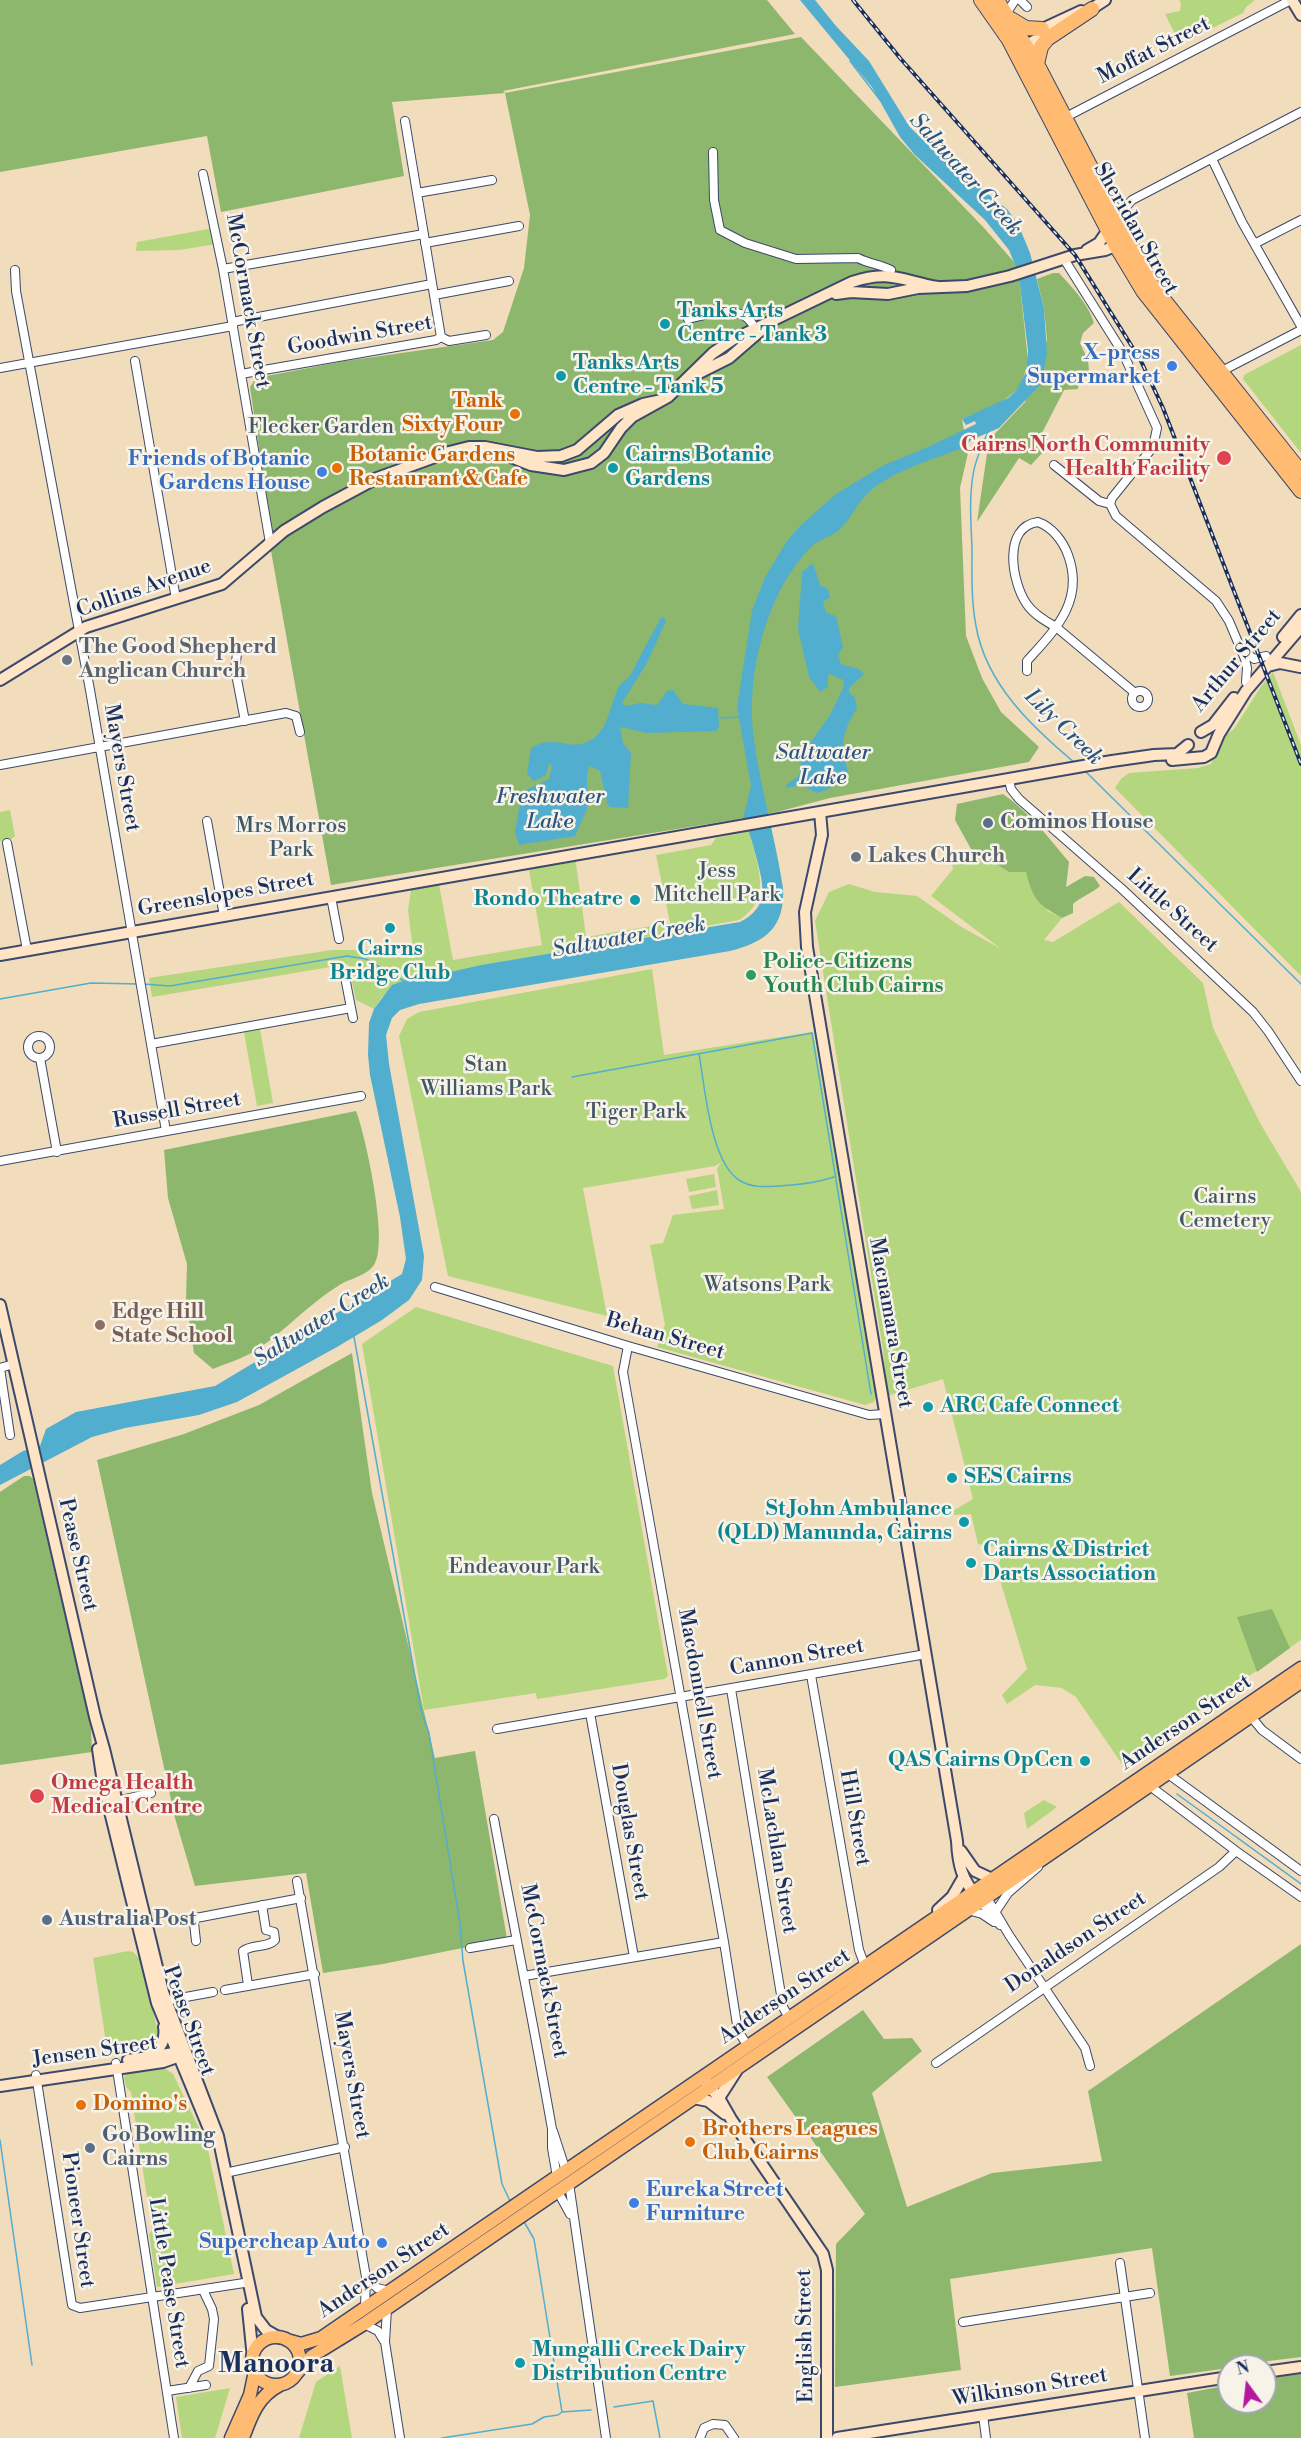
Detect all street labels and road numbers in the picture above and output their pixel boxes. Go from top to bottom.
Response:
street label: Moffat Street [1093,12,1215,90]
street label: Sheridan Street [1087,159,1183,299]
street label: McCormack Street [219,212,275,390]
street label: Goodwin Street [286,311,434,361]
street label: Collins Avenue [73,554,215,624]
street label: Arthur Street [1187,604,1287,718]
street label: Mayers Street [97,702,145,834]
street label: Little Street [1121,864,1223,958]
street label: Greenslopes Street [136,867,316,923]
street label: Russell Street [111,1087,243,1135]
street label: Macnamara Street [863,1236,917,1410]
street label: Behan Street [603,1308,727,1366]
street label: Pease Street [52,1496,102,1614]
street label: Macdonnell Street [672,1607,726,1781]
street label: Cannon Street [728,1634,866,1682]
street label: Anderson Street [1115,1670,1257,1776]
street label: Douglas Street [605,1762,653,1902]
street label: McLachlan Street [750,1766,802,1936]
street label: Hill Street [833,1768,875,1868]
street label: McCormack Street [514,1882,572,2060]
street label: Donaldson Street [1001,1887,1151,1999]
street label: Anderson Street [714,1944,856,2050]
street label: Pease Street [156,1962,220,2080]
street label: Mayers Street [327,2009,375,2141]
street label: Jensen Street [31,2031,159,2073]
street label: Pioneer Street [55,2150,99,2290]
street label: Little Pease Street [142,2196,194,2370]
street label: Anderson Street [313,2218,455,2324]
street label: English Street [792,2269,820,2403]
street label: Wilkinson Street [951,2363,1109,2413]

